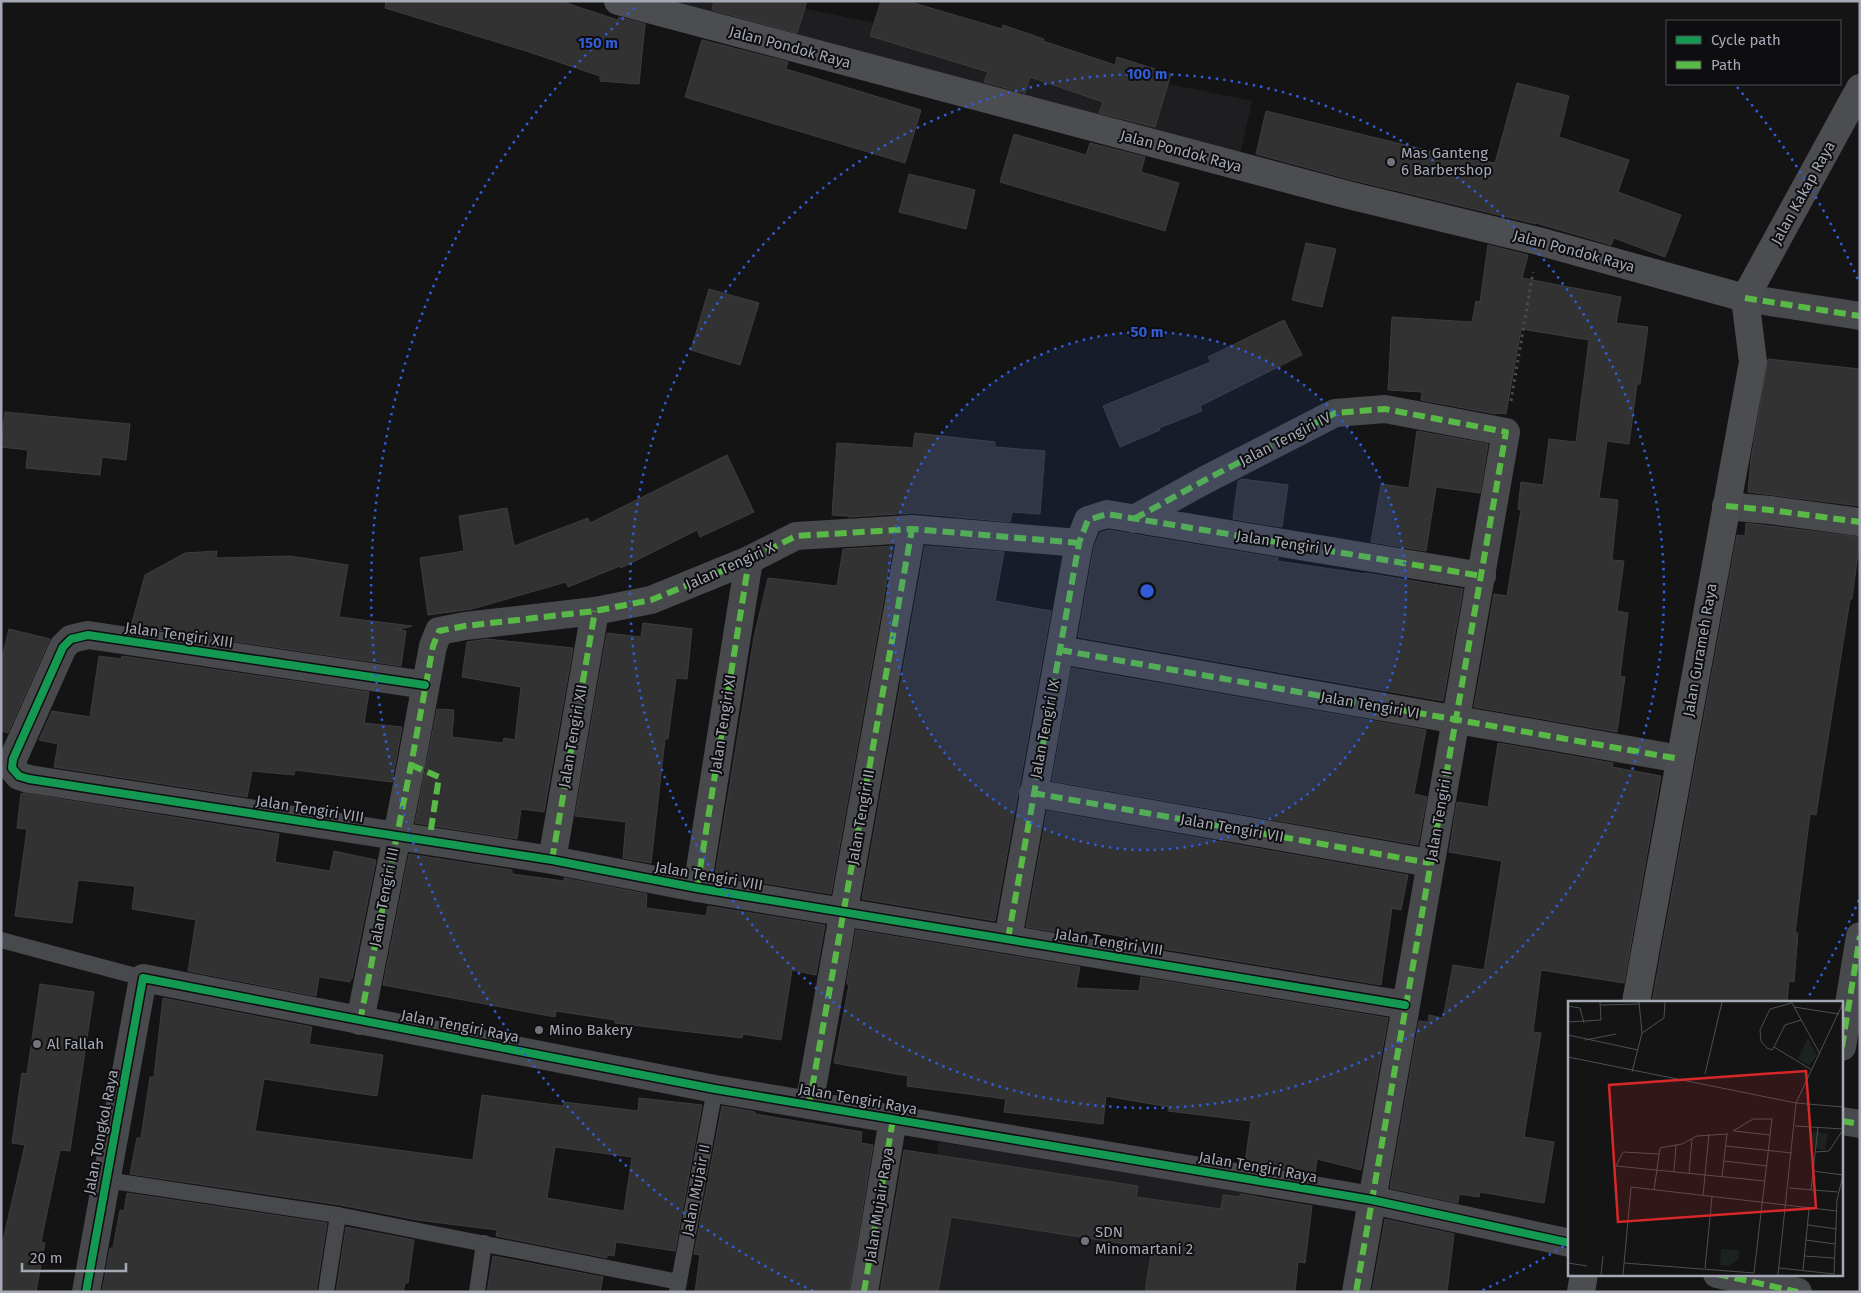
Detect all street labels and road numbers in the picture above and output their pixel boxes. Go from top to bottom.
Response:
street label: Jalan Pondok Raya [727,22,853,72]
street label: Jalan Pondok Raya [1118,126,1244,176]
street label: Jalan Kakap Raya [1767,138,1839,248]
street label: Jalan Pondok Raya [1511,226,1637,276]
street label: Jalan Tengiri IV [1236,408,1334,470]
street label: Jalan Tengiri V [1235,527,1334,560]
street label: Jalan Tengiri X [683,538,778,594]
street label: Jalan Gurameh Raya [1679,582,1721,718]
street label: Jalan Tengiri XIII [124,618,234,652]
street label: Jalan Tengiri XI [706,673,740,775]
street label: Jalan Tengiri IX [1027,677,1064,780]
street label: Jalan Tengiri XII [555,683,591,789]
street label: Jalan Tengiri VI [1319,687,1421,723]
street label: Jalan Tengiri II [844,768,878,866]
street label: Jalan Tengiri I [1422,769,1456,863]
street label: Jalan Tengiri VIII [255,792,365,826]
street label: Jalan Tengiri VII [1179,810,1285,846]
street label: Jalan Tengiri III [366,846,402,948]
street label: Jalan Tengiri VIII [654,858,764,894]
street label: Jalan Tengiri VIII [1054,925,1164,959]
street label: Jalan Tengiri Raya [399,1006,521,1046]
street label: Jalan Tongkol Raya [80,1068,122,1196]
street label: Jalan Tengiri Raya [797,1080,919,1118]
street label: Jalan Mujair II [678,1142,714,1238]
street label: Jalan Mujair Raya [861,1146,897,1264]
street label: Jalan Tengiri Raya [1197,1148,1319,1186]

